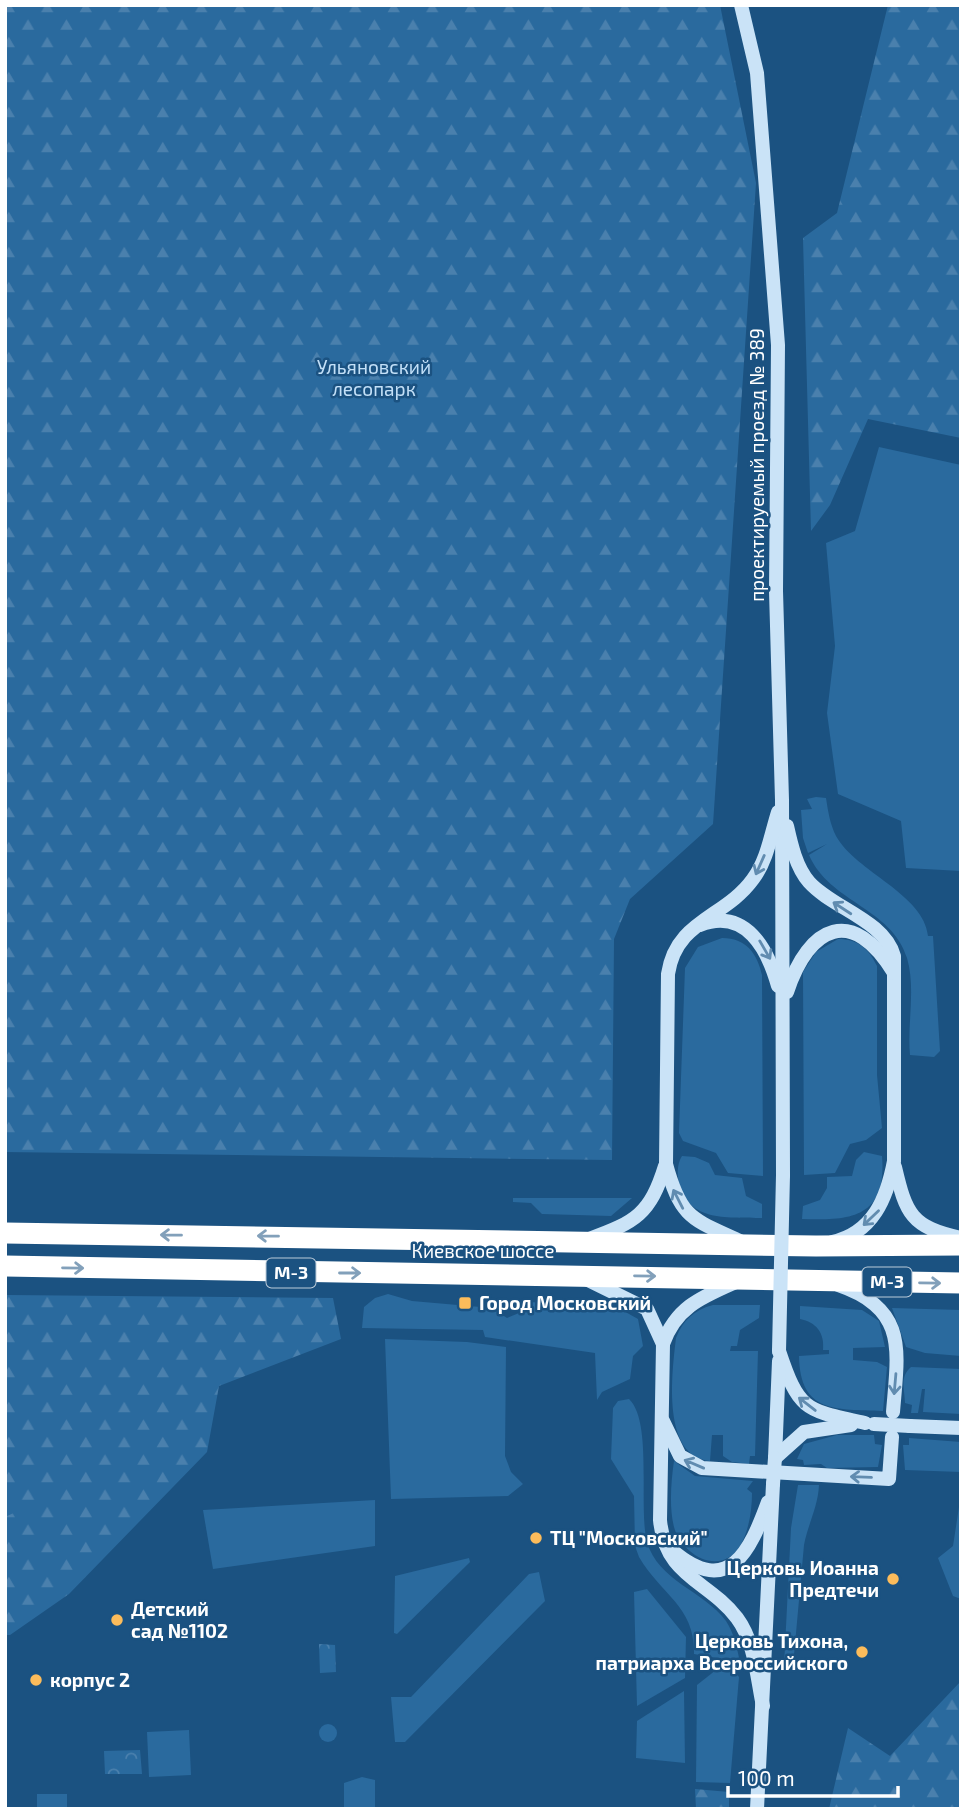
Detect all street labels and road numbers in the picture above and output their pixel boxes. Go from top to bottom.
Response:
street label: проектируемый проезд № 389 [745,328,769,602]
street label: Киевское шоссе [412,1239,554,1262]
road number: М-3 [266,1258,316,1288]
road number: М-3 [862,1268,912,1296]

